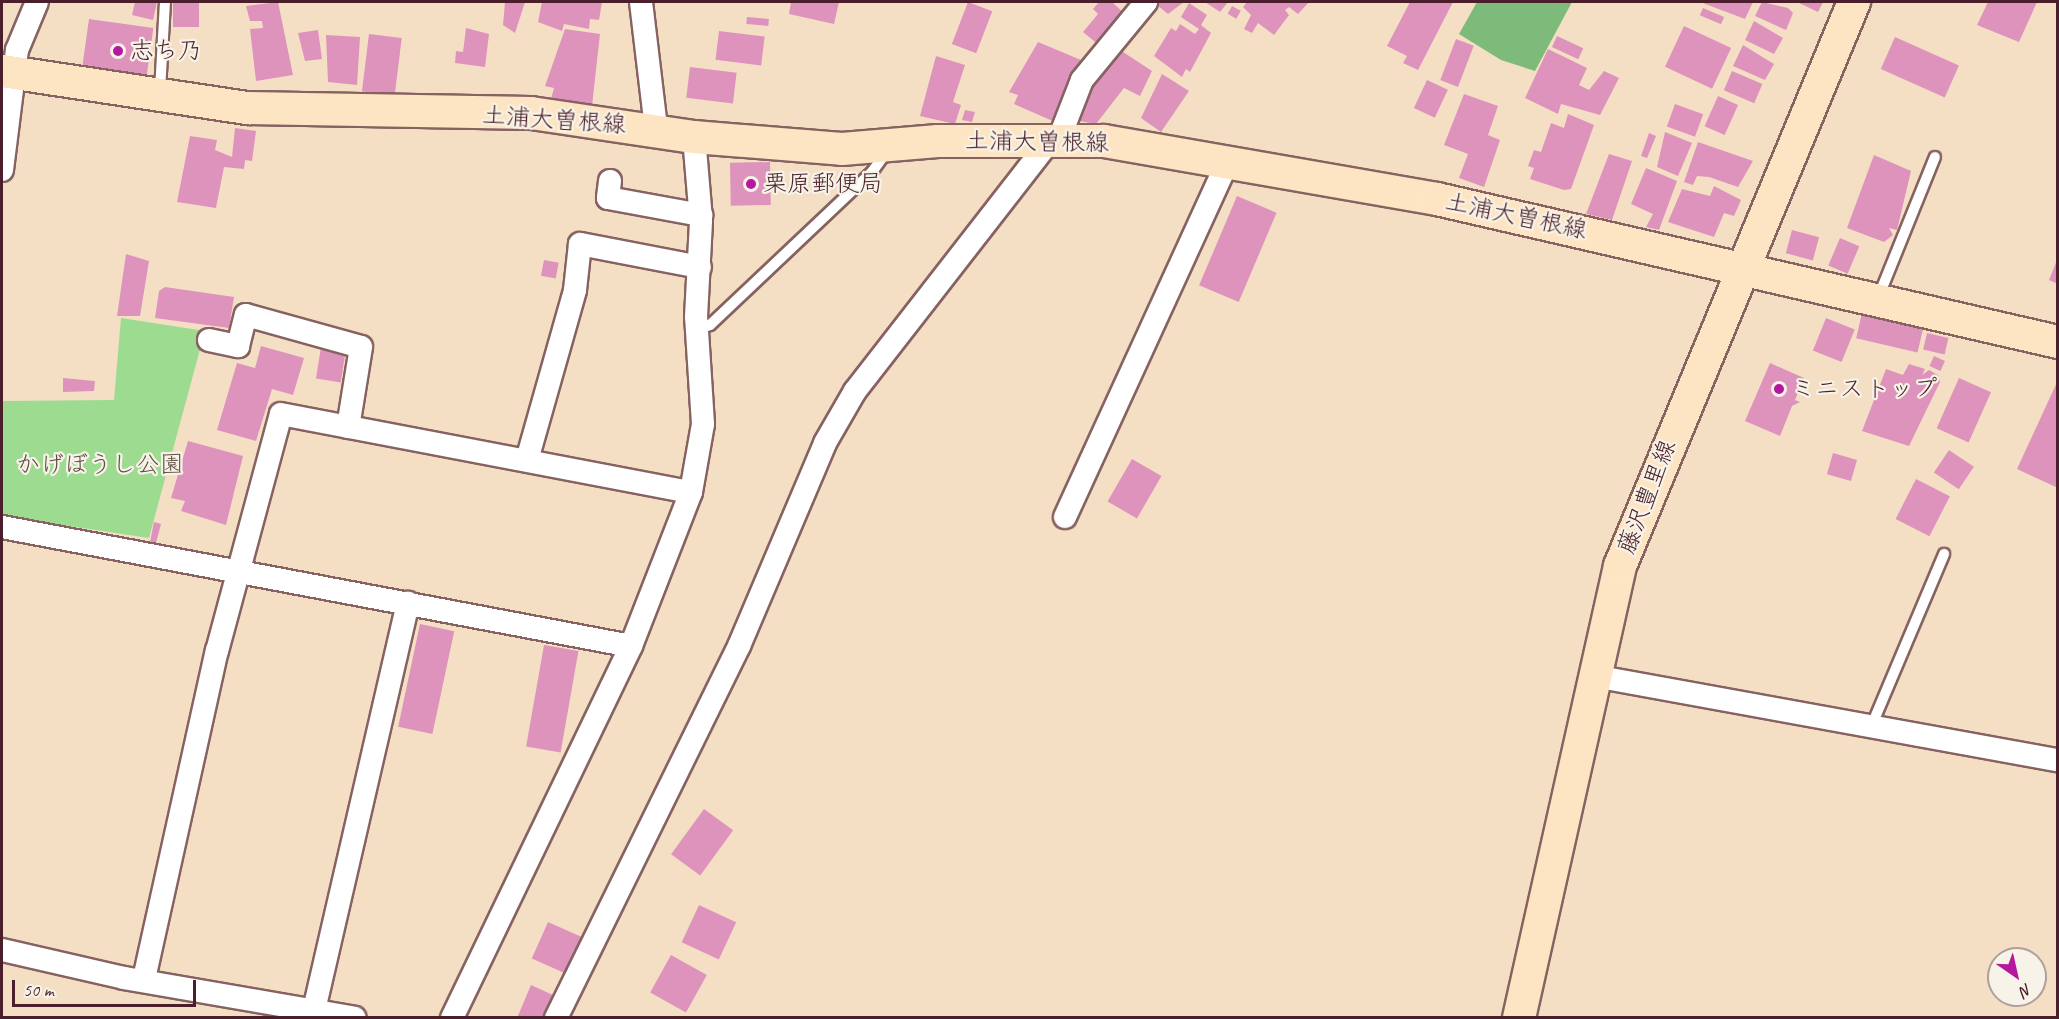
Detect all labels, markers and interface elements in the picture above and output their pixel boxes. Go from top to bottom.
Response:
place label: 志ち乃 [130,37,202,65]
marker: 志ち乃 [111,44,125,58]
street label: 土浦大曽根線 [481,101,627,139]
street label: 土浦大曽根線 [965,126,1109,158]
place label: 栗原郵便局 [763,170,883,198]
marker: 栗原郵便局 [744,177,758,191]
street label: 土浦大曽根線 [1443,187,1589,245]
place label: ミニストップ [1791,375,1935,403]
marker: ミニストップ [1772,382,1786,396]
street label: 藤沢豊里線 [1612,436,1682,558]
park label: かげぼうし公園 [16,451,184,479]
north arrow [1987,947,2047,1007]
scale bar [15,968,200,1006]
text: 50 m [23,979,54,1001]
text: N [2016,979,2036,1001]

